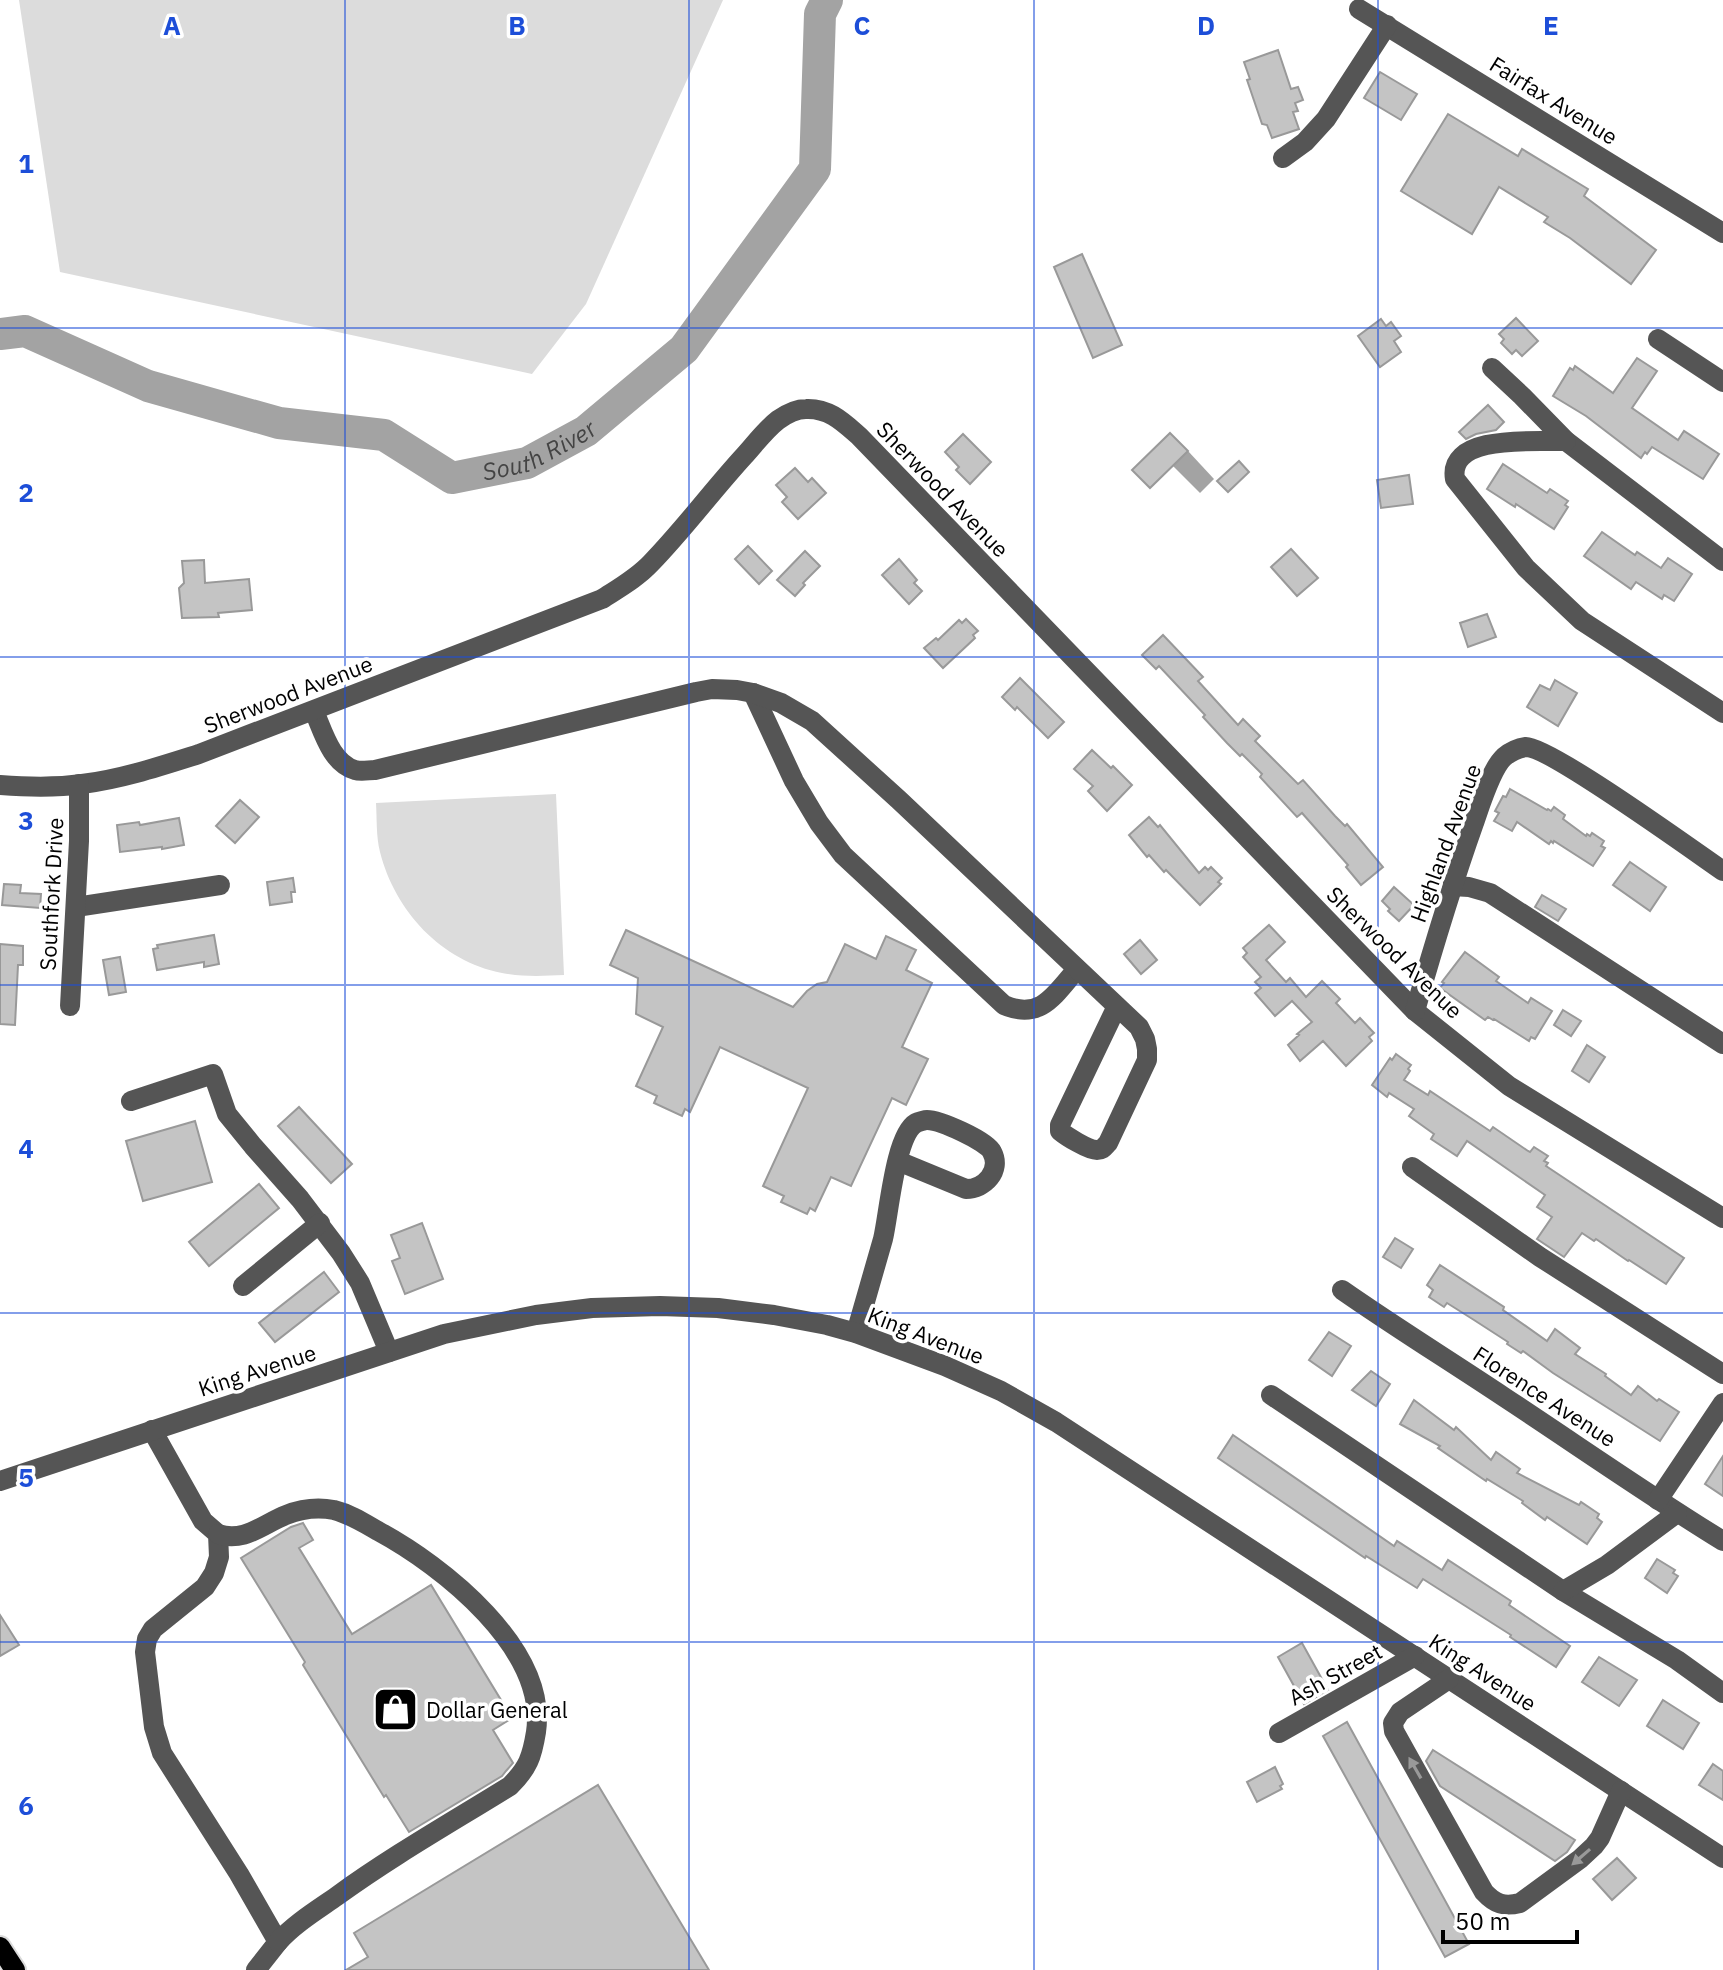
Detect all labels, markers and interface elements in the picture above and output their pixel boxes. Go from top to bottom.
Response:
text: A [163,8,181,42]
text: B [508,8,526,42]
text: C [854,8,871,42]
text: D [1197,8,1215,42]
text: E [1543,8,1559,42]
street label: Fairfax Avenue [1485,49,1623,151]
text: 1 [18,146,34,180]
water label: South River [479,412,604,488]
street label: Sherwood Avenue [871,415,1015,563]
text: 2 [18,475,34,509]
street label: Sherwood Avenue [200,648,376,740]
street label: Highland Avenue [1403,760,1487,926]
text: 3 [18,803,34,837]
street label: Southfork Drive [33,817,69,971]
street label: Sherwood Avenue [1321,880,1469,1024]
text: 4 [18,1131,34,1165]
street label: King Avenue [864,1300,988,1370]
street label: King Avenue [194,1337,320,1403]
street label: Florence Avenue [1468,1339,1622,1453]
text: 5 [18,1460,34,1494]
street label: King Avenue [1424,1627,1542,1717]
street label: Ash Street [1283,1636,1387,1712]
shop icon: Dollar General [371,1685,419,1733]
place label: Dollar General [426,1695,568,1724]
one-way arrow [1409,1757,1423,1779]
text: 6 [18,1788,34,1822]
one-way arrow [1572,1848,1592,1865]
scale bar [1443,1894,1577,1944]
text: 50 m [1455,1905,1510,1937]

